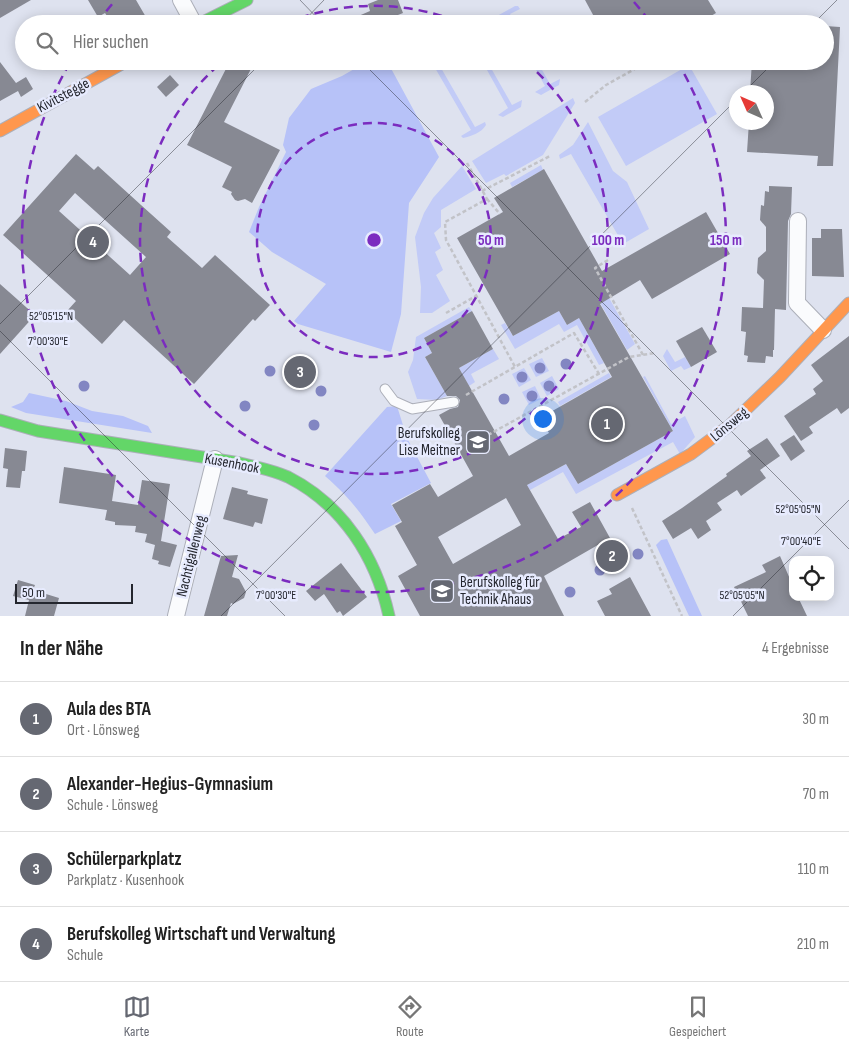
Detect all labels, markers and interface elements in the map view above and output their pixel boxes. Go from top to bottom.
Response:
search box [15,15,834,70]
icon: search [33,29,61,57]
text: Hier suchen [73,31,149,54]
street label: Kivitstegge [34,74,93,117]
north arrow [729,85,774,130]
pin: 4 [77,223,109,261]
centre of rings [365,231,383,249]
text: 50 m [478,231,504,250]
text: 100 m [592,231,624,250]
text: 150 m [710,231,742,250]
text: 52°05'15"N [29,309,73,324]
text: 7°00'30"E [28,334,68,349]
pin: 3 [284,353,316,391]
street label: Lönsweg [706,403,752,446]
pin: 1 [591,405,623,443]
your location [530,406,556,432]
place label: Berufskolleg Lise Meitner [398,424,461,460]
school or university icon: Berufskolleg Lise Meitner [465,429,491,455]
street label: Kusenhook [203,449,261,478]
text: 52°05'05"N [775,502,821,517]
street label: Nachtigallenweg [172,513,211,599]
text: 7°00'40"E [781,534,821,549]
pin: 2 [596,537,628,575]
map controls [789,556,834,601]
button: locate [789,556,834,601]
place label: Berufskolleg für Technik Ahaus [460,573,540,609]
school or university icon: Berufskolleg für Technik Ahaus [429,578,455,604]
scale bar [15,581,132,604]
text: 50 m [22,584,45,601]
text: 7°00'30"E [256,588,296,603]
text: 52°05'05"N [719,588,765,603]
text: In der Nähe [20,636,103,661]
text: 4 Ergebnisse [762,639,829,658]
text: Aula des BTA [67,698,151,721]
text: 1 [33,710,39,729]
text: 30 m [802,710,829,729]
text: Ort · Lönsweg [67,721,140,740]
text: Alexander-Hegius-Gymnasium [67,773,273,796]
text: 2 [32,785,40,804]
text: 70 m [803,785,829,804]
text: Schule · Lönsweg [67,796,158,815]
text: Schülerparkplatz [67,848,182,871]
text: 3 [32,860,40,879]
text: 110 m [798,860,829,879]
text: Parkplatz · Kusenhook [67,871,184,890]
text: Berufskolleg Wirtschaft und Verwaltung [67,923,336,946]
text: 4 [32,935,40,954]
text: 210 m [797,935,829,954]
text: Schule [67,946,103,965]
tab: Karte [123,993,151,1040]
tab: Route [396,993,424,1040]
tab: Gespeichert [669,993,726,1040]

